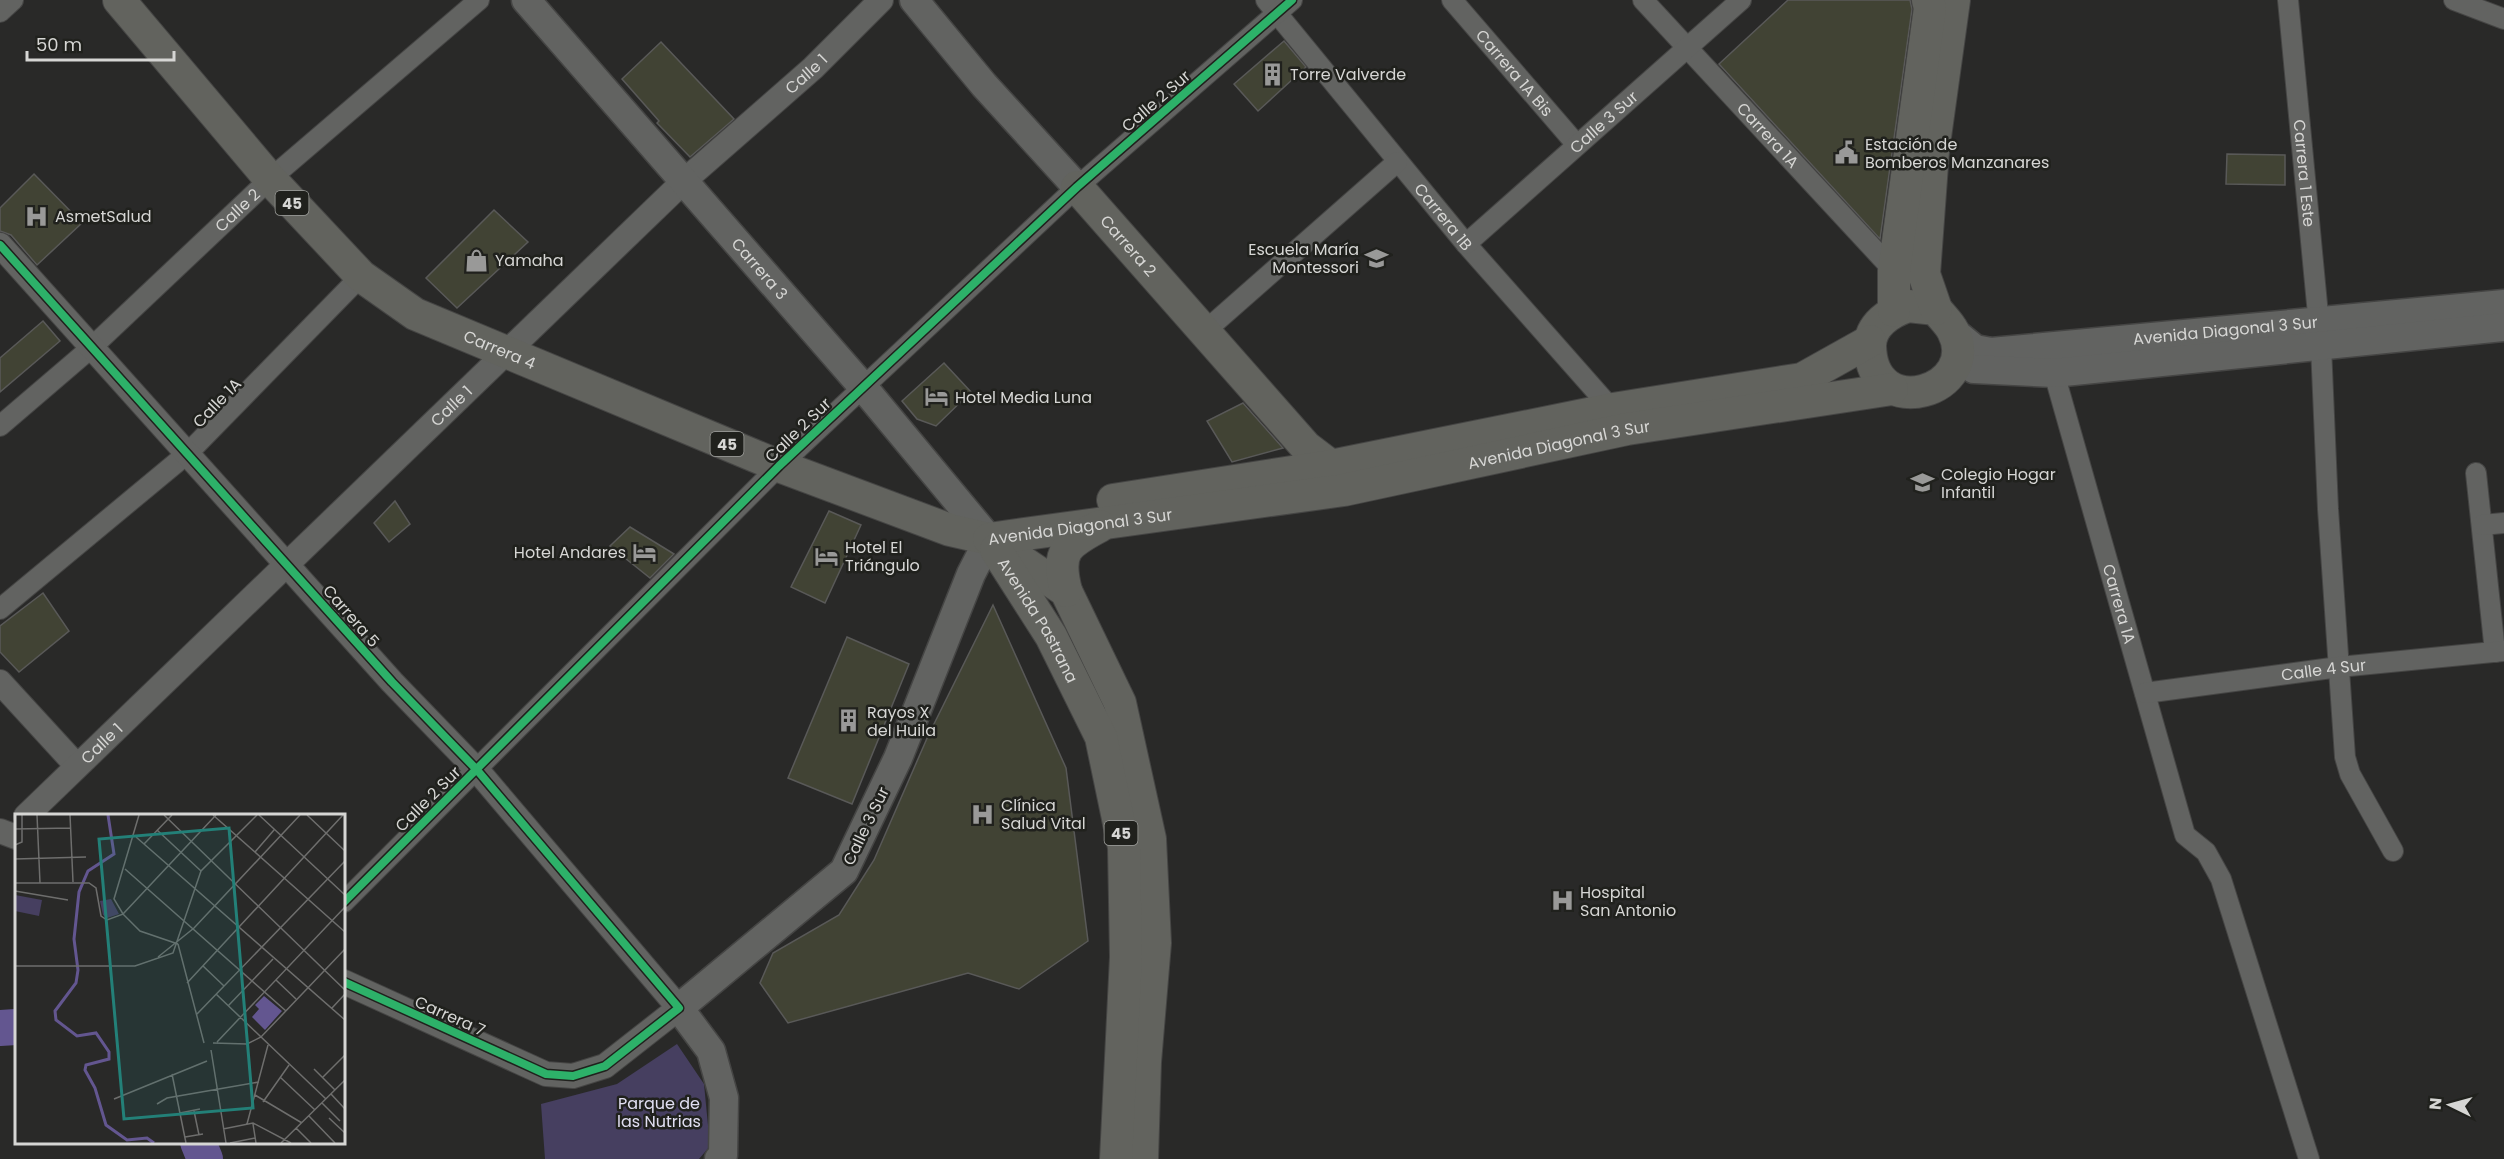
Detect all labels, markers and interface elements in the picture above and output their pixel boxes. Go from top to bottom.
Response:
scale bar [27,24,174,62]
street label: Carrera 1A Bis [1471,24,1559,121]
text: 50 m [36,32,82,57]
street label: Calle 1 [780,48,833,99]
building icon: Torre Valverde [1259,61,1285,87]
place label: Torre Valverde [1290,63,1406,86]
street label: Calle 2 Sur [1117,65,1195,137]
street label: Calle 3 Sur [1564,85,1643,159]
street label: Carrera 1A [1732,97,1804,173]
street label: Carrera 1 Este [2288,118,2321,228]
place label: Estación de Bomberos Manzanares [1865,133,2049,174]
public building icon: Estación de Bomberos Manzanares [1834,140,1860,166]
street label: Carrera 1B [1409,178,1478,256]
street label: Calle 2 [210,183,265,237]
road number: 45 [276,191,308,215]
hospital icon: AsmetSalud [24,203,50,229]
place label: AsmetSalud [55,205,152,228]
street label: Carrera 2 [1095,210,1162,281]
street label: Carrera 3 [726,232,793,305]
place label: Escuela María Montessori [1248,238,1359,279]
school or university icon: Escuela María Montessori [1364,245,1390,271]
shop icon: Yamaha [464,247,490,273]
place label: Yamaha [495,249,564,272]
street label: Avenida Diagonal 3 Sur [2132,310,2319,350]
street label: Carrera 4 [460,324,539,375]
street label: Calle 1A [187,373,247,433]
street label: Calle 1 [425,380,477,431]
hotel icon: Hotel Media Luna [924,384,950,410]
place label: Hotel Media Luna [955,386,1092,409]
street label: Calle 2 Sur [760,392,836,468]
street label: Avenida Diagonal 3 Sur [1466,414,1651,475]
road number: 45 [710,432,744,456]
place label: Colegio Hogar Infantil [1941,463,2056,504]
school or university icon: Colegio Hogar Infantil [1910,470,1936,496]
street label: Avenida Diagonal 3 Sur [987,502,1174,551]
place label: Hotel El Triángulo [845,536,920,577]
hotel icon: Hotel Andares [631,539,657,565]
place label: Hotel Andares [514,541,626,564]
hotel icon: Hotel El Triángulo [814,543,840,569]
street label: Avenida Pastrana [992,553,1084,687]
street label: Carrera 1A [2097,561,2142,647]
street label: Carrera 5 [317,580,385,652]
street label: Calle 4 Sur [2280,653,2367,686]
place label: Rayos X del Huila [867,701,936,742]
building icon: Rayos X del Huila [836,708,862,734]
street label: Calle 1 [75,717,128,769]
street label: Calle 2 Sur [390,761,466,837]
street label: Calle 3 Sur [837,783,895,869]
place label: Clínica Salud Vital [1001,794,1086,835]
hospital icon: Clínica Salud Vital [970,801,996,827]
inset map [15,814,345,1144]
road number: 45 [1104,821,1138,845]
place label: Hospital San Antonio [1580,881,1676,922]
hospital icon: Hospital San Antonio [1549,888,1575,914]
street label: Carrera 7 [411,990,489,1042]
north arrow [2420,1075,2480,1135]
park label: Parque de las Nutrias [617,1092,701,1133]
text: N [2424,1097,2448,1111]

